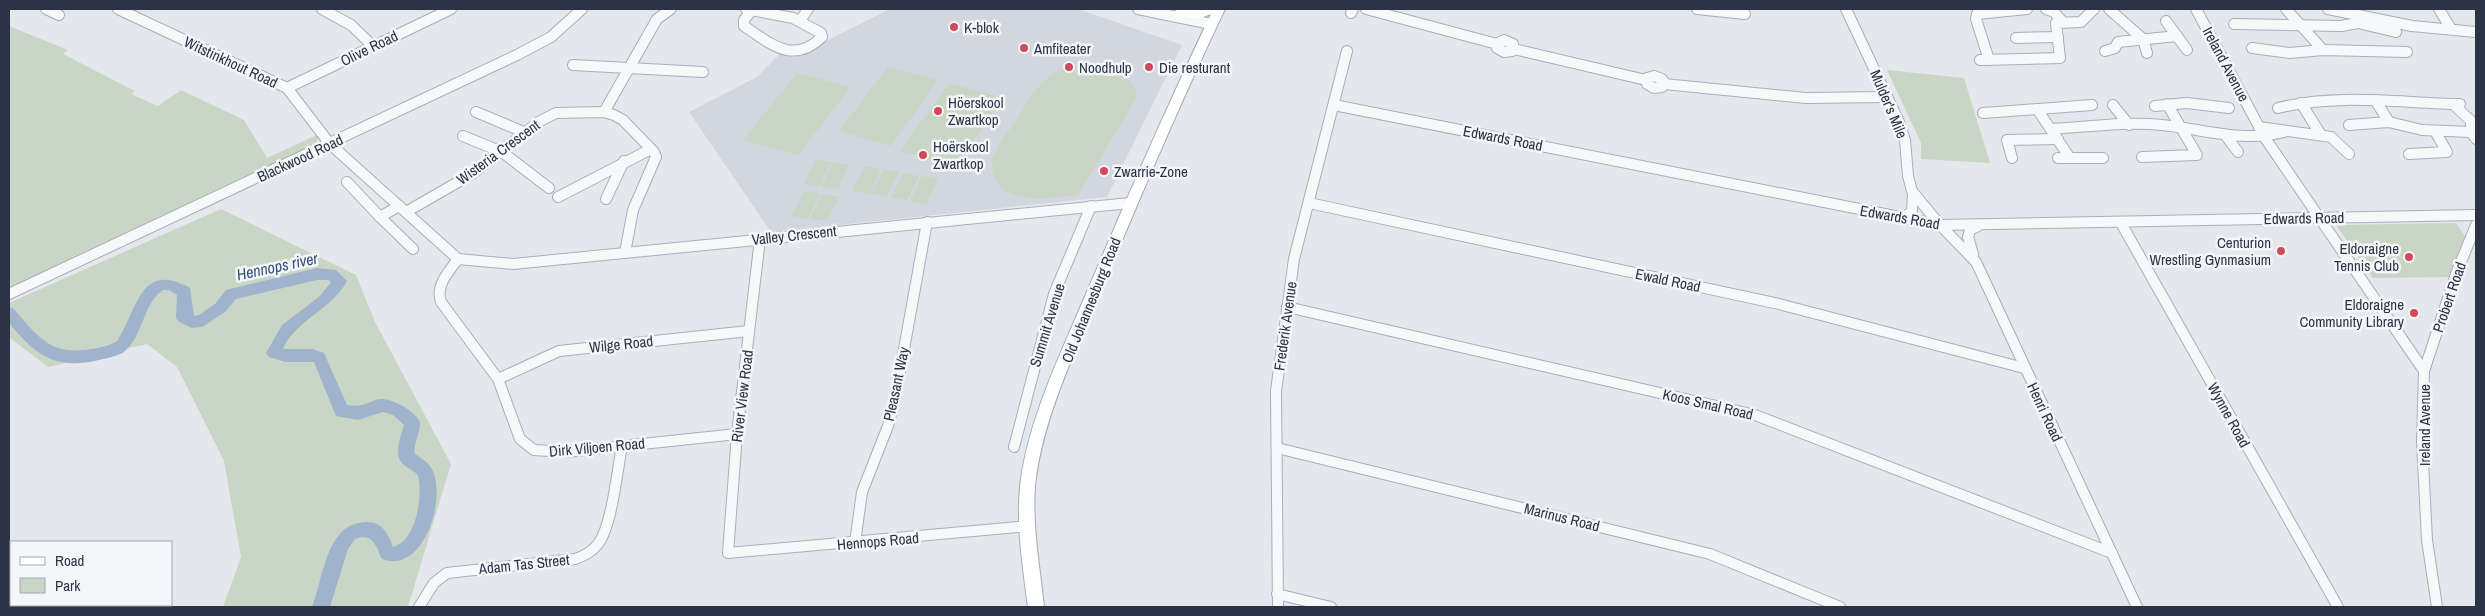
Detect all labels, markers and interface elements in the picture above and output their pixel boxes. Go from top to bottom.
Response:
place label: K-blok [964,17,1000,38]
marker: K-blok [948,21,960,33]
street label: Ireland Avenue [2198,23,2255,105]
street label: Olive Road [337,25,401,71]
street label: Witstinkhout Road [181,31,281,93]
place label: Amfiteater [1033,38,1091,59]
marker: Amfiteater [1018,42,1030,54]
place label: Noodhulp [1079,57,1132,78]
place label: Die resturant [1159,57,1231,78]
marker: Noodhulp [1063,61,1075,73]
marker: Die resturant [1143,61,1155,73]
street label: Mulder's Mile [1865,66,1913,142]
place label: Höerskool Zwartkop [948,92,1003,130]
marker: Höerskool Zwartkop [932,105,944,117]
street label: Wisteria Crescent [452,114,544,189]
street label: Edwards Road [1461,120,1545,156]
street label: Blackwood Road [254,129,346,187]
place label: Hoërskool Zwartkop [933,136,988,174]
marker: Hoërskool Zwartkop [917,149,929,161]
place label: Zwarrie-Zone [1114,161,1188,182]
marker: Zwarrie-Zone [1098,165,1110,177]
street label: Edwards Road [1858,200,1942,234]
street label: Edwards Road [2263,207,2345,229]
street label: Valley Crescent [751,220,838,250]
place label: Centurion Wrestling Gynmasium [2150,232,2271,270]
street label: Old Johannesburg Road [1056,234,1126,366]
place label: Eldoraigne Tennis Club [2334,238,2399,276]
marker: Centurion Wrestling Gynmasium [2275,245,2287,257]
water label: Hennops river [234,247,320,285]
marker: Eldoraigne Tennis Club [2403,251,2415,263]
street label: Probert Road [2427,259,2471,335]
street label: Ewald Road [1633,263,1703,297]
street label: Summit Avenue [1024,280,1070,369]
street label: Frederik Avenue [1268,280,1302,372]
place label: Eldoraigne Community Library [2299,294,2405,332]
marker: Eldoraigne Community Library [2408,307,2420,319]
street label: Wilge Road [588,330,654,358]
street label: Pleasant Way [878,344,914,423]
street label: River View Road [726,349,758,443]
street label: Henri Road [2022,379,2068,445]
street label: Wynne Road [2203,379,2255,451]
street label: Koos Smal Road [1661,383,1755,425]
street label: Ireland Avenue [2414,384,2435,466]
street label: Dirk Viljoen Road [548,432,646,462]
street label: Marinus Road [1522,497,1602,537]
street label: Hennops Road [836,527,920,555]
legend [10,541,172,606]
street label: Adam Tas Street [477,549,571,579]
text: Road [55,550,84,571]
text: Park [55,575,81,596]

